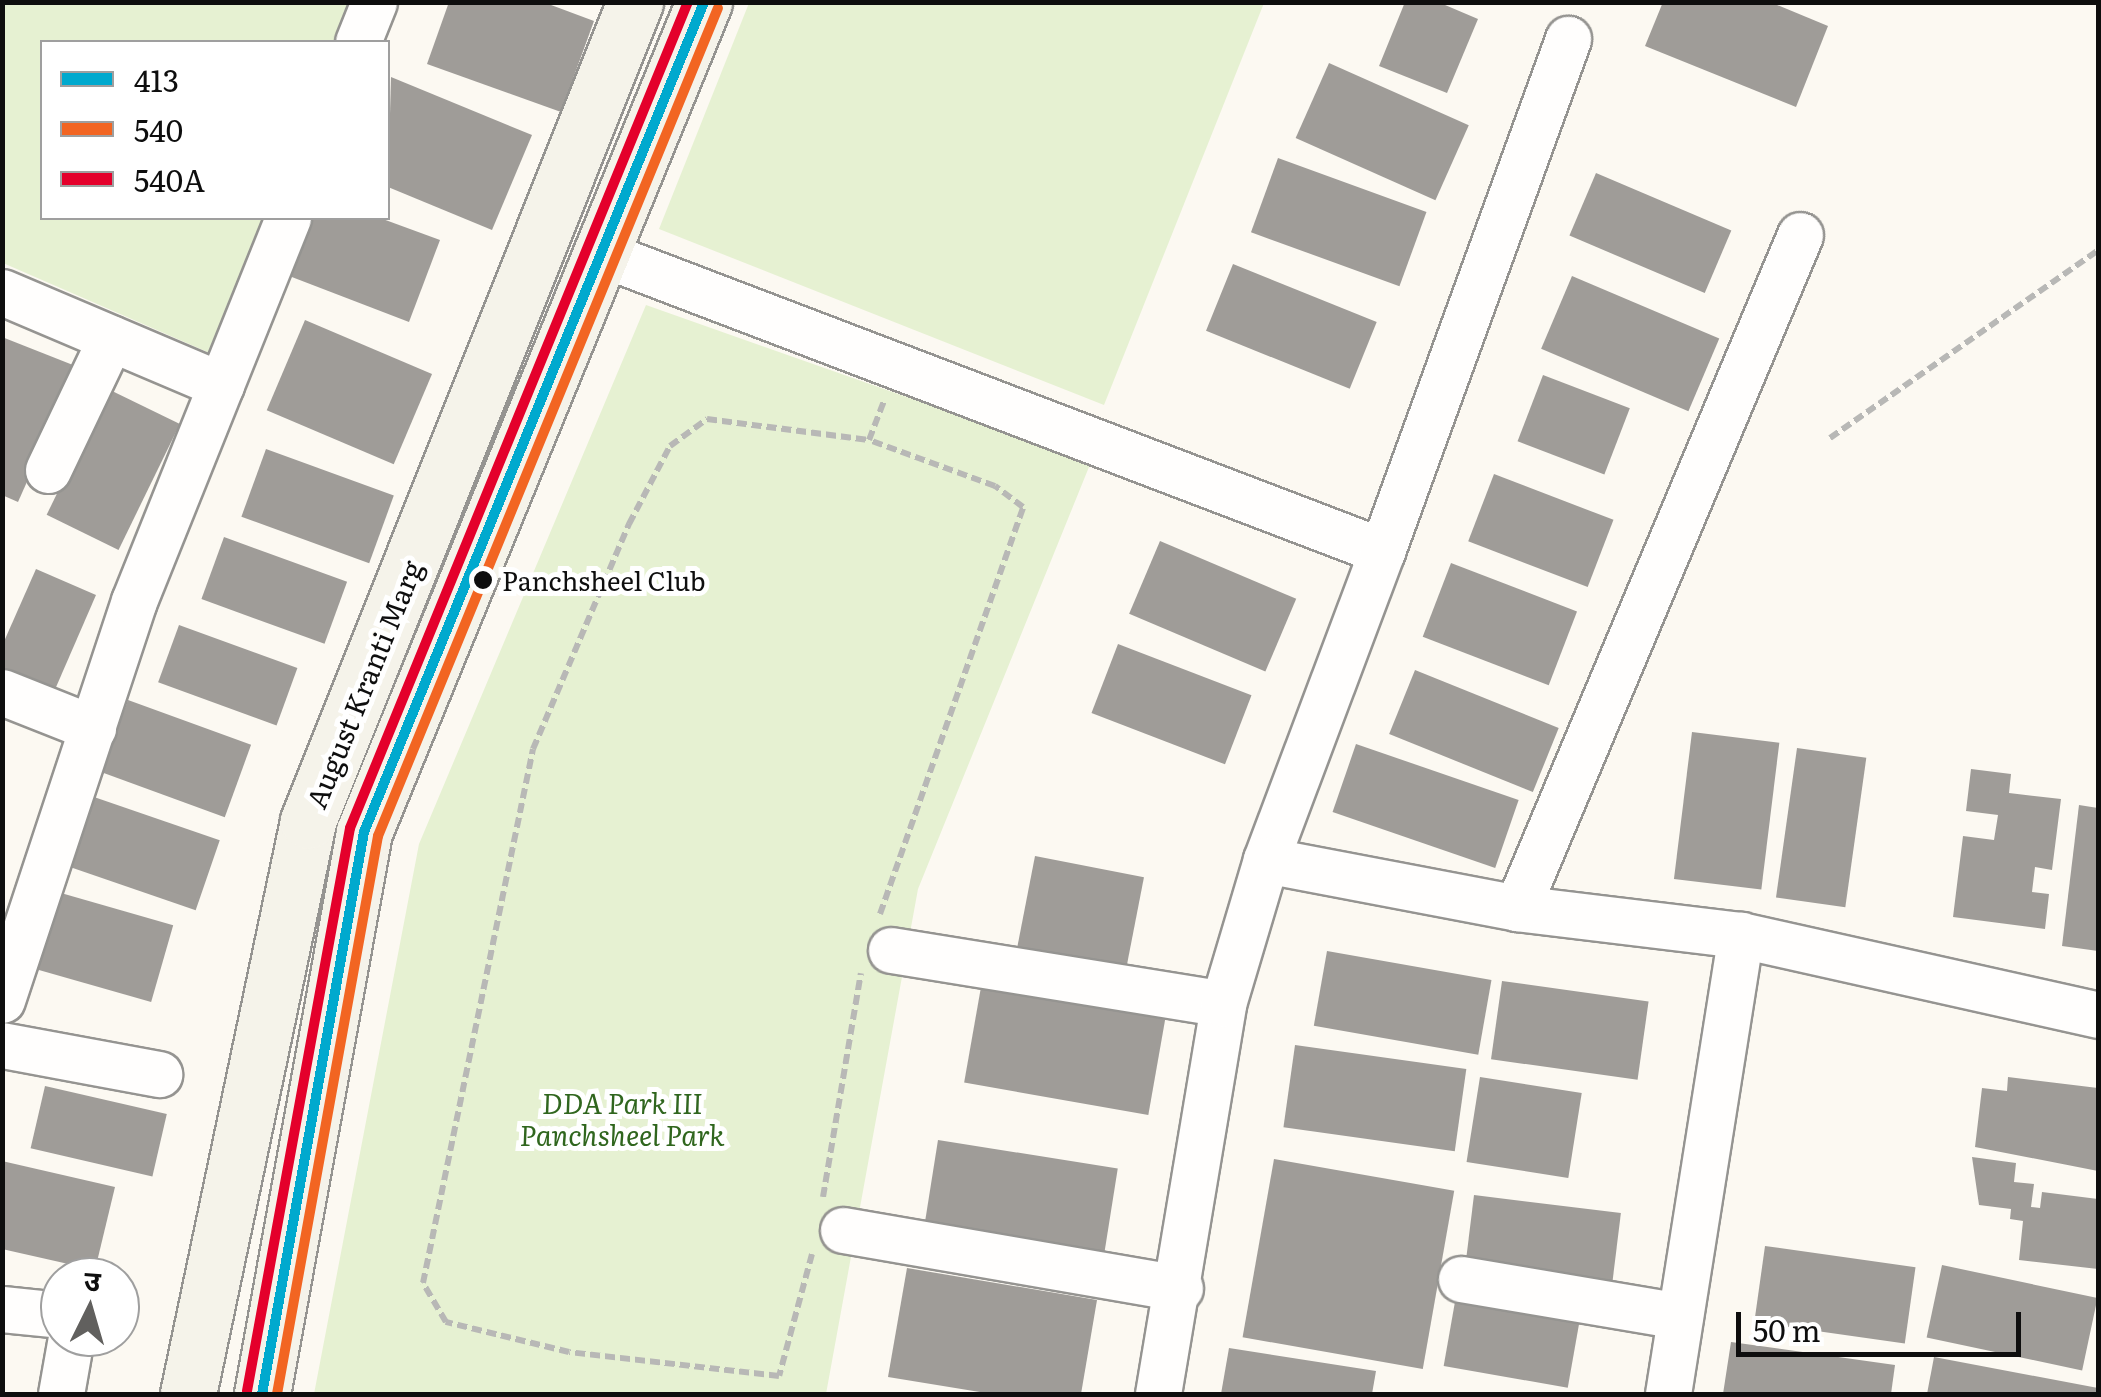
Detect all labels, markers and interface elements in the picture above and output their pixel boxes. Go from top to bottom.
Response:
legend [40,40,390,220]
text: 413 [134,57,179,101]
text: 540 [134,107,183,151]
text: 540A [134,157,205,201]
street label: August Kranti Marg [298,555,428,813]
place label: Panchsheel Club [502,564,706,596]
marker: Panchsheel Club [473,570,493,590]
park label: DDA Park III Panchsheel Park [519,1085,725,1151]
north arrow [40,1257,140,1357]
text: उ [82,1257,102,1301]
scale bar [1741,1292,2026,1354]
text: 50 m [1753,1307,1821,1351]

